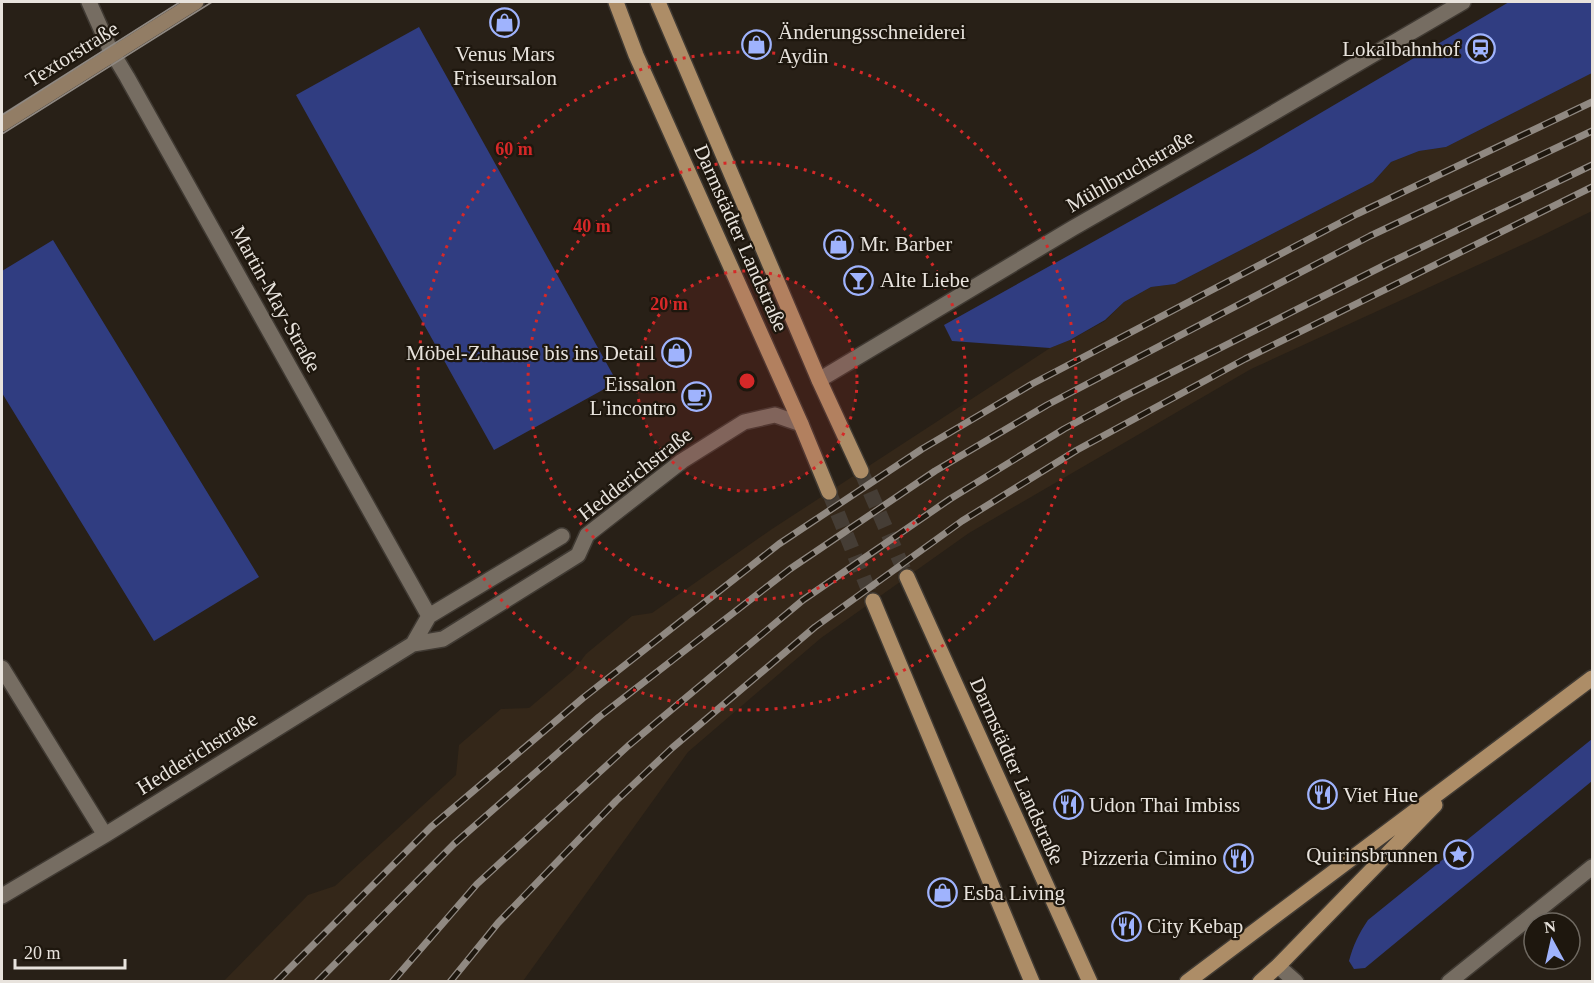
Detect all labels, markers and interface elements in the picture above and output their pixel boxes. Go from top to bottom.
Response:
shop icon: Venus Mars Friseursalon [489,7,521,39]
street label: Textorstraße [21,16,123,92]
place label: Änderungsschneiderei Aydin [778,20,966,68]
shop icon: Änderungsschneiderei Aydin [741,28,773,60]
station icon: Lokalbahnhof [1465,33,1497,65]
place label: Lokalbahnhof [1342,37,1460,61]
place label: Venus Mars Friseursalon [453,42,557,90]
street label: Mühlbruchstraße [1062,125,1198,217]
text: 60 m [495,139,533,159]
street label: Darmstädter Landstraße [689,141,793,335]
text: 40 m [573,216,611,236]
street label: Martin-May-Straße [226,222,326,376]
shop icon: Mr. Barber [823,228,855,260]
place label: Mr. Barber [860,232,952,256]
bar icon: Alte Liebe [843,264,875,296]
place label: Alte Liebe [880,268,969,292]
text: 20 m [650,294,688,314]
shop icon: Möbel-Zuhause bis ins Detail [660,337,692,369]
place label: Möbel-Zuhause bis ins Detail [406,341,655,365]
centre of rings [737,371,757,391]
place label: Eissalon L'incontro [589,372,676,420]
cafe icon: Eissalon L'incontro [681,380,713,412]
street label: Hedderichstraße [573,422,697,526]
street label: Darmstädter Landstraße [965,674,1069,868]
street label: Hedderichstraße [132,706,262,800]
restaurant icon: Viet Hue [1306,779,1338,811]
place label: Viet Hue [1343,783,1418,807]
restaurant icon: Udon Thai Imbiss [1052,789,1084,821]
place label: Udon Thai Imbiss [1089,793,1240,817]
place icon: Quirinsbrunnen [1443,839,1475,871]
restaurant icon: Pizzeria Cimino [1222,842,1254,874]
place label: Quirinsbrunnen [1306,843,1438,867]
place label: Pizzeria Cimino [1081,846,1217,870]
shop icon: Esba Living [926,877,958,909]
place label: Esba Living [963,881,1066,905]
restaurant icon: City Kebap [1110,910,1142,942]
north arrow [1522,911,1582,971]
place label: City Kebap [1147,914,1243,938]
text: N [1543,917,1557,936]
scale bar [15,932,124,970]
text: 20 m [24,943,61,963]

